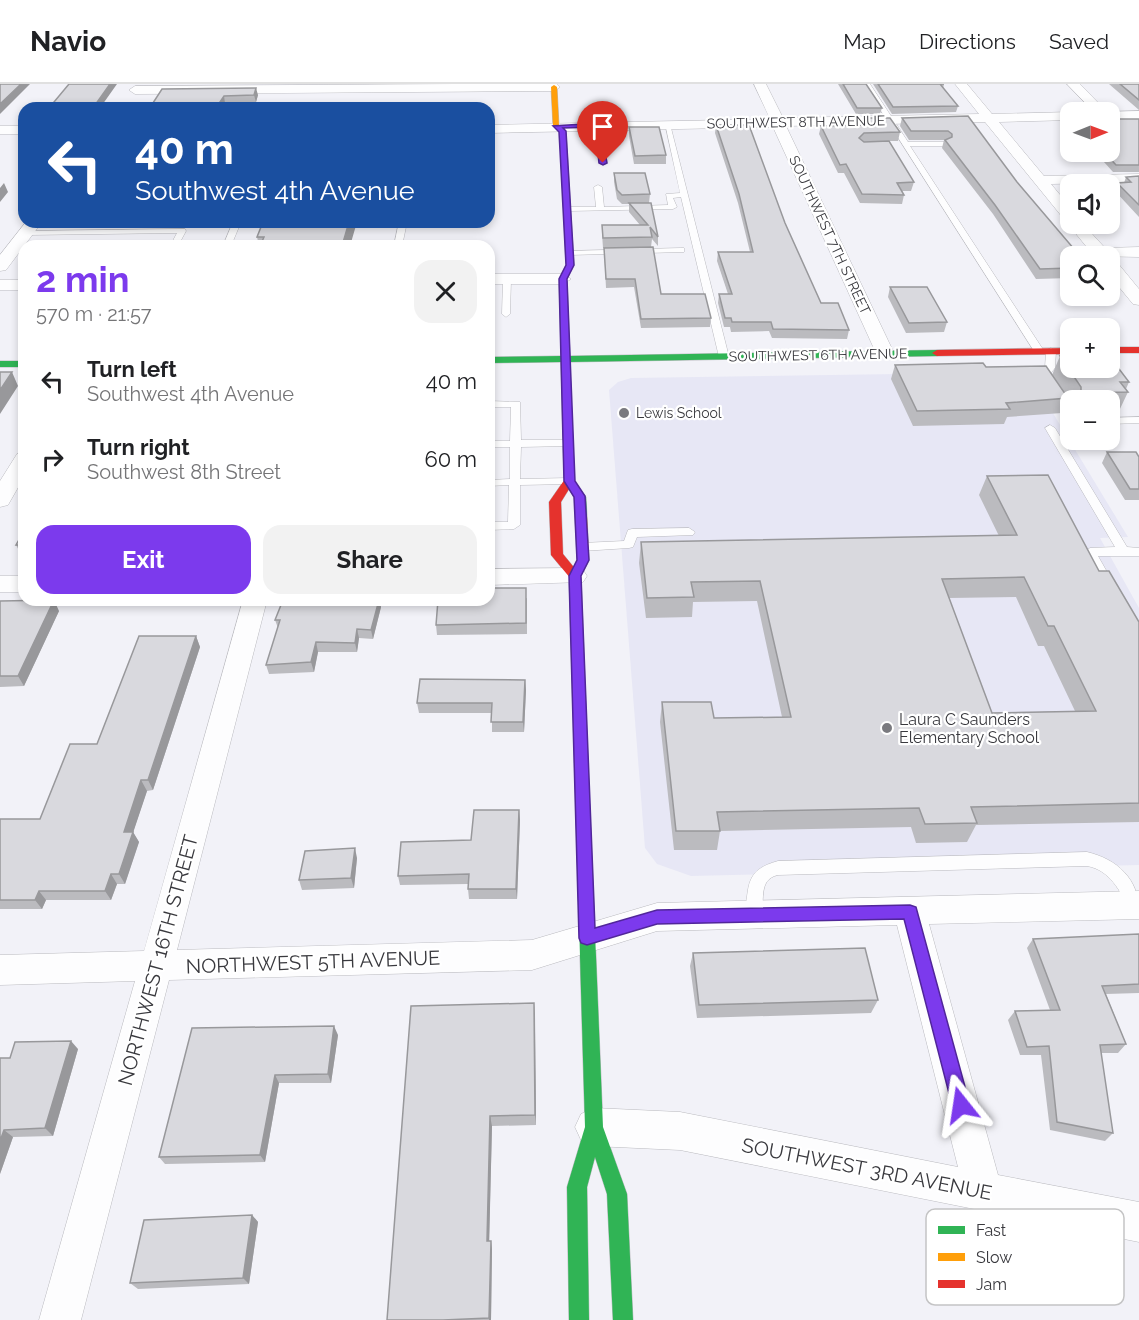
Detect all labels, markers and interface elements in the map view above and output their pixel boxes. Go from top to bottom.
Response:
text: Navio [30,25,106,58]
text: Map [843,29,886,54]
text: Directions [919,29,1016,54]
text: Saved [1049,29,1109,54]
pin [577,101,628,163]
north arrow [1060,102,1120,162]
map controls [1060,102,1120,450]
icon: arrive [586,110,619,143]
street label: SOUTHWEST 8TH AVENUE [707,112,885,132]
text: 40 m [135,125,234,174]
icon: left [36,126,114,204]
street label: SOUTHWEST 7TH STREET [786,153,874,317]
button: sound [1060,174,1120,234]
text: Southwest 4th Avenue [135,175,415,206]
button: search [1060,246,1120,306]
text: 2 min [36,258,129,300]
button: close [414,260,477,323]
text: 570 m · 21:57 [36,302,151,326]
button: + [1060,318,1120,378]
street label: SOUTHWEST 6TH AVENUE [729,345,907,365]
text: Turn left [87,356,177,382]
icon: left [36,365,69,398]
text: 40 m [426,368,477,394]
text: Southwest 4th Avenue [87,382,294,406]
button: − [1060,390,1120,450]
place label: Lewis School [636,405,722,421]
marker: Lewis School [617,406,631,420]
text: Turn right [87,434,190,460]
icon: right [36,443,69,476]
text: 60 m [424,446,477,472]
text: Southwest 8th Street [87,460,281,484]
button: Exit [36,525,251,594]
button: Share [263,525,477,594]
place label: Laura C Saunders Elementary School [899,710,1040,747]
marker: Laura C Saunders Elementary School [880,721,894,735]
street label: NORTHWEST 16TH STREET [113,832,203,1088]
street label: NORTHWEST 5TH AVENUE [185,946,441,978]
position arrow [929,1073,993,1137]
street label: SOUTHWEST 3RD AVENUE [740,1133,994,1205]
legend [926,1209,1124,1305]
text: Fast [976,1221,1007,1240]
text: Slow [976,1248,1012,1267]
text: Jam [976,1275,1007,1294]

